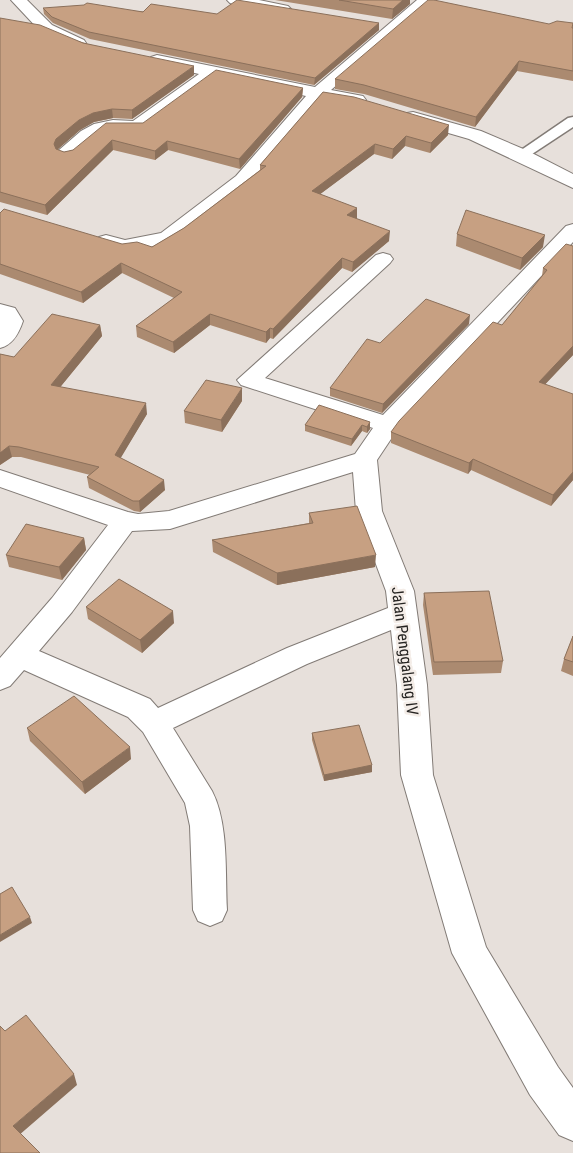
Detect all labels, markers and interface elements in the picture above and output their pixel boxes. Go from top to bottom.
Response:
street label: Jalan Penggalang IV [388,586,422,716]

